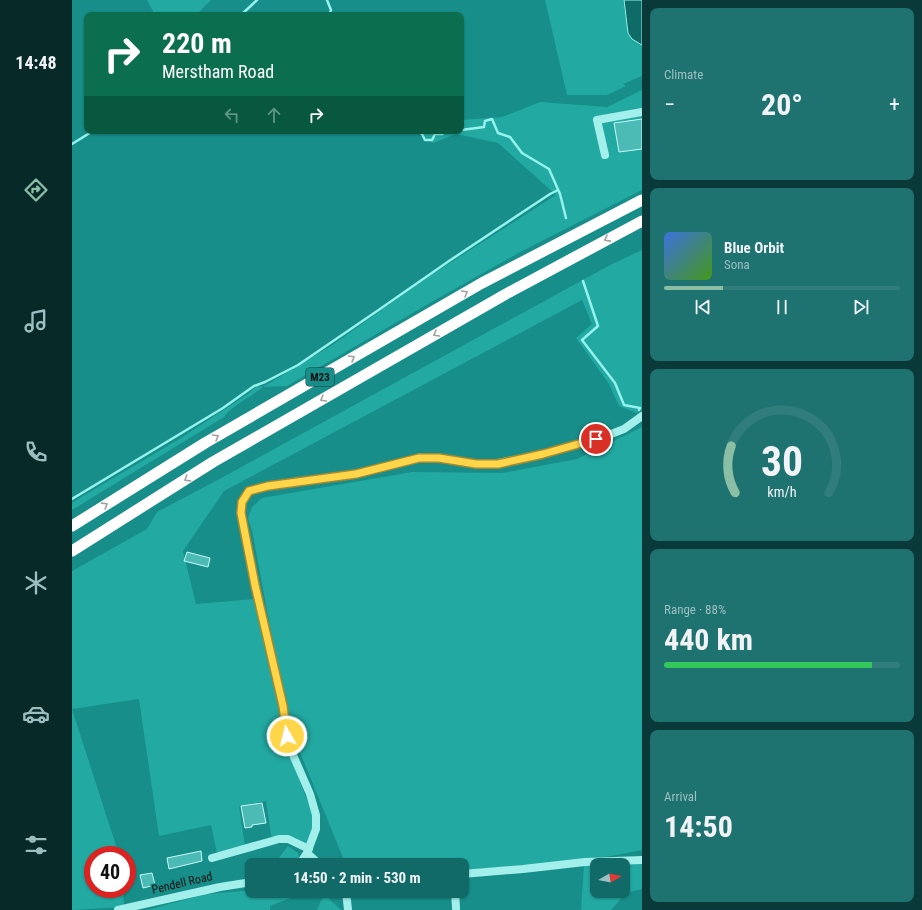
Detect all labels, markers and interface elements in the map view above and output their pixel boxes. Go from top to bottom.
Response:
text: 220 m [162,27,232,60]
icon: right [96,28,148,80]
text: 14:48 [15,52,57,73]
text: Merstham Road [162,61,274,82]
text: Climate [664,67,703,82]
text: 20° [761,87,803,122]
text: − [664,92,675,117]
text: + [889,92,900,117]
icon: left [221,104,243,126]
icon: ahead [263,104,285,126]
icon: right [305,104,327,126]
icon: directions [22,176,50,204]
one-way arrow [604,235,612,242]
text: Blue Orbit [724,239,784,257]
text: Sona [724,257,750,272]
one-way arrow [461,291,468,298]
icon: previous [692,296,714,318]
icon: pause [771,296,793,318]
icon: next [850,296,872,318]
icon: music [22,307,50,335]
one-way arrow [433,330,440,337]
one-way arrow [348,355,355,362]
road number: M23 [306,368,334,386]
one-way arrow [320,395,327,402]
pin [579,422,613,456]
icon: arrive [585,428,607,450]
one-way arrow [212,434,219,441]
text: 30 [761,437,803,486]
icon: phone [22,438,50,466]
one-way arrow [184,474,191,481]
text: km/h [767,484,797,500]
one-way arrow [101,502,108,510]
icon: climate [22,569,50,597]
text: Range · 88% [664,602,726,617]
text: 440 km [664,622,753,657]
icon: car [22,700,50,728]
position arrow [266,715,308,757]
text: Arrival [664,789,697,804]
text: 14:50 [664,809,733,844]
icon: filters [22,831,50,859]
speed limit sign: 40 [84,846,136,898]
north arrow [590,858,630,898]
map controls [590,858,630,898]
street label: Pendell Road [150,869,214,897]
text: 14:50 · 2 min · 530 m [293,869,421,887]

